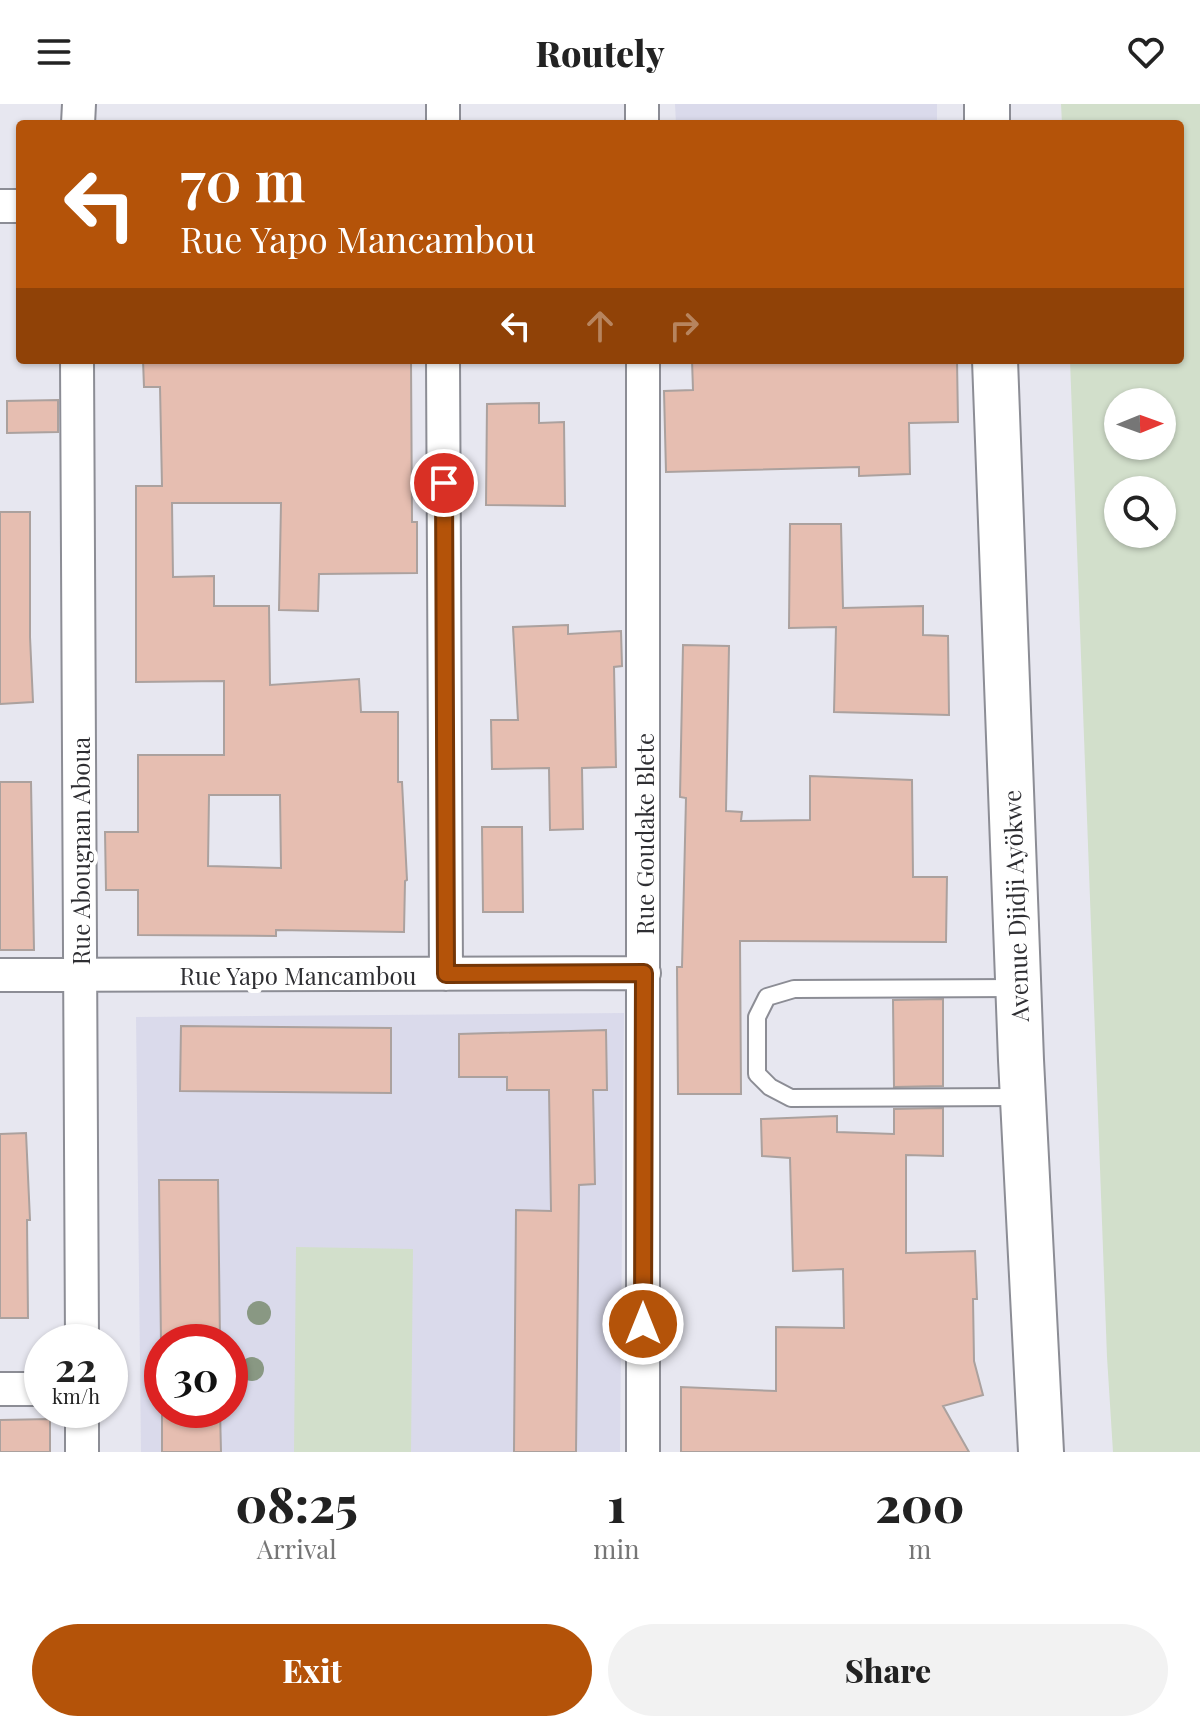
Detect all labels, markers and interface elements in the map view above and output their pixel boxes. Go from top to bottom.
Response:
text: Routely [535,28,665,76]
icon: menu [32,30,76,74]
icon: heart [1124,30,1168,74]
text: 70 m [180,142,305,217]
icon: left [48,152,152,256]
text: Rue Yapo Mancambou [180,214,536,262]
icon: left [494,304,538,348]
icon: ahead [578,304,622,348]
icon: right [662,304,706,348]
north arrow [1104,388,1176,460]
map controls [1104,388,1176,548]
pin [410,449,478,517]
icon: arrive [422,461,466,505]
button: search [1104,476,1176,548]
street label: Rue Goudake Blete [628,733,660,935]
street label: Rue Abougnan Aboua [64,737,96,965]
street label: Avenue Djidji Ayökwe [995,789,1035,1024]
street label: Rue Yapo Mancambou [179,959,417,991]
position arrow [601,1282,685,1366]
speed limit sign: 30 [144,1324,248,1428]
text: 22 [55,1339,97,1392]
text: km/h [52,1382,100,1409]
text: 08:25 [236,1471,358,1535]
text: 1 [607,1471,626,1535]
text: 200 [875,1471,964,1535]
text: Arrival [257,1531,337,1566]
text: min [593,1531,640,1566]
text: m [908,1531,931,1566]
button: Exit [32,1624,592,1716]
button: Share [608,1624,1168,1716]

